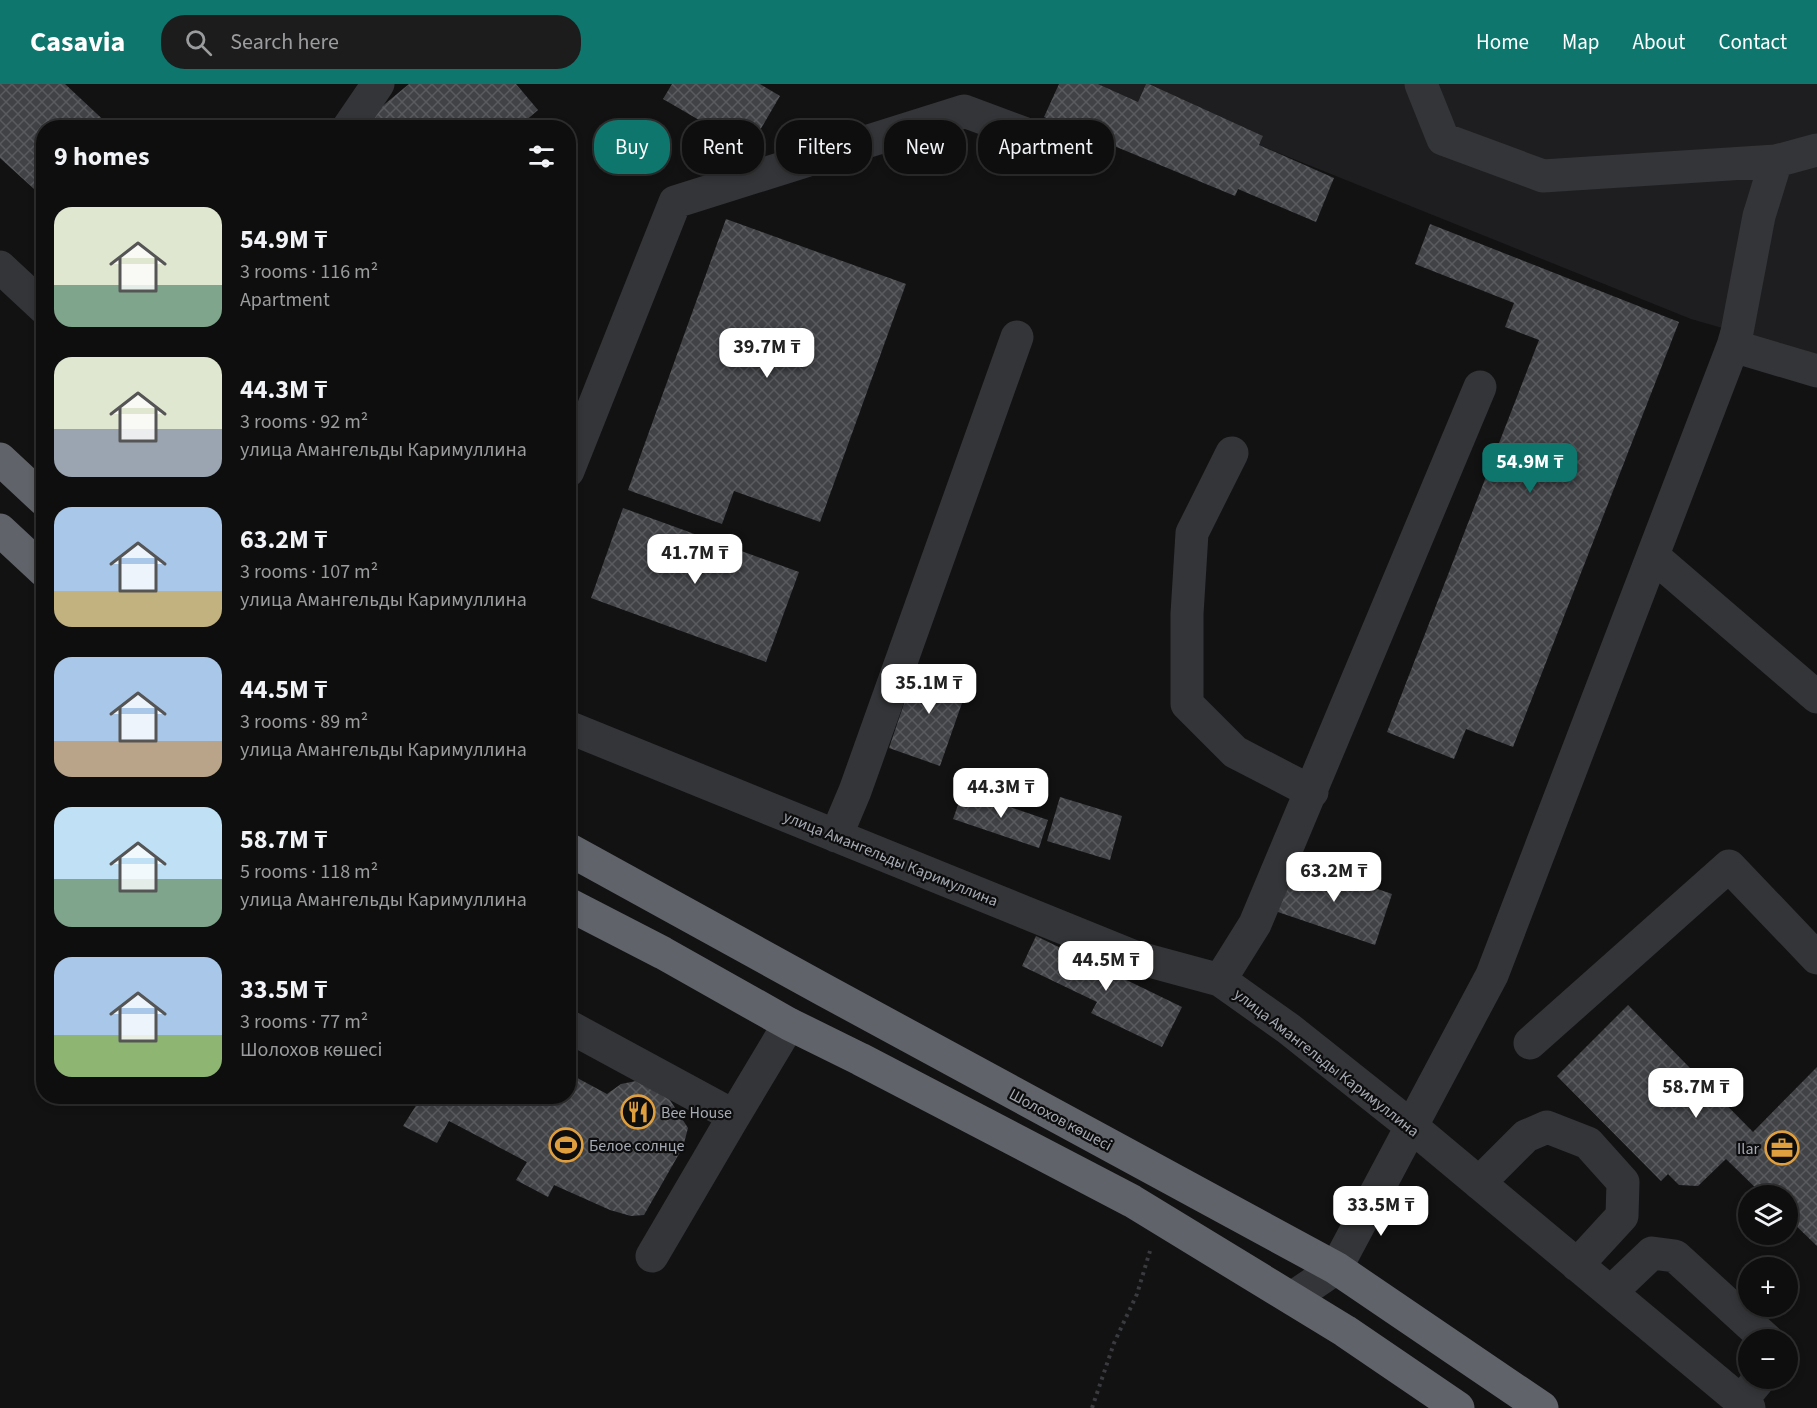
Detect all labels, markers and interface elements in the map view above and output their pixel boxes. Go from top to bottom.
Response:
search box [161,15,581,69]
text: Casavia [30,22,125,62]
icon: search [182,26,215,59]
text: Search here [230,26,339,58]
text: Home [1476,27,1529,57]
text: Map [1562,27,1600,57]
text: About [1633,27,1685,57]
text: Contact [1718,27,1787,57]
chip: Buy [594,120,670,174]
chip: Rent [682,120,764,174]
chip: Filters [776,120,872,174]
chip: New [884,120,966,174]
chip: Apartment [978,120,1114,174]
text: 9 homes [54,138,149,175]
icon: filters [525,140,558,173]
text: 54.9M ₸ [240,221,328,258]
icon: home [102,231,174,303]
text: 3 rooms · 116 m² [240,258,378,286]
text: Apartment [240,286,330,314]
pin: 39.7M ₸ [712,328,822,379]
text: 39.7M ₸ [733,333,801,361]
text: 44.3M ₸ [240,371,328,408]
icon: home [102,381,174,453]
text: 3 rooms · 92 m² [240,408,368,436]
text: улица Амангельды Каримуллина [240,436,527,464]
pin: 54.9M ₸ [1475,443,1585,494]
text: 54.9M ₸ [1496,448,1564,476]
text: 63.2M ₸ [240,521,328,558]
icon: home [102,531,174,603]
pin: 41.7M ₸ [640,534,750,585]
text: 41.7M ₸ [661,539,729,567]
text: 3 rooms · 107 m² [240,558,378,586]
text: улица Амангельды Каримуллина [240,586,527,614]
pin: 35.1M ₸ [874,664,984,715]
text: 35.1M ₸ [895,669,963,697]
text: 44.5M ₸ [240,671,328,708]
icon: home [102,681,174,753]
text: 3 rooms · 89 m² [240,708,368,736]
text: улица Амангельды Каримуллина [240,736,527,764]
pin: 44.3M ₸ [946,768,1056,819]
text: 44.3M ₸ [967,773,1035,801]
street label: улица Амангельды Каримуллина [780,806,1001,912]
text: 58.7M ₸ [240,821,328,858]
icon: home [102,831,174,903]
pin: 63.2M ₸ [1279,852,1389,903]
text: 63.2M ₸ [1300,857,1368,885]
text: 5 rooms · 118 m² [240,858,378,886]
text: улица Амангельды Каримуллина [240,886,527,914]
pin: 44.5M ₸ [1051,941,1161,992]
text: 44.5M ₸ [1072,946,1140,974]
text: 33.5M ₸ [240,971,328,1008]
icon: home [102,981,174,1053]
street label: улица Амангельды Каримуллина [1229,983,1424,1142]
text: 3 rooms · 77 m² [240,1008,368,1036]
text: Шолохов көшесі [240,1036,382,1064]
pin: 58.7M ₸ [1641,1068,1751,1119]
text: 58.7M ₸ [1662,1073,1730,1101]
street label: Шолохов көшесі [1005,1083,1116,1156]
restaurant icon: Bee House [620,1094,656,1130]
place label: Bee House [661,1102,732,1124]
sports icon: Белое солнце [548,1127,584,1163]
office icon: Ilar [1764,1130,1800,1166]
place label: Белое солнце [589,1135,685,1157]
place label: Ilar [1737,1138,1759,1160]
map controls [1738,1185,1798,1389]
button: layers [1738,1185,1798,1245]
pin: 33.5M ₸ [1326,1186,1436,1237]
text: 33.5M ₸ [1347,1191,1415,1219]
button: + [1738,1257,1798,1317]
button: − [1738,1329,1798,1389]

